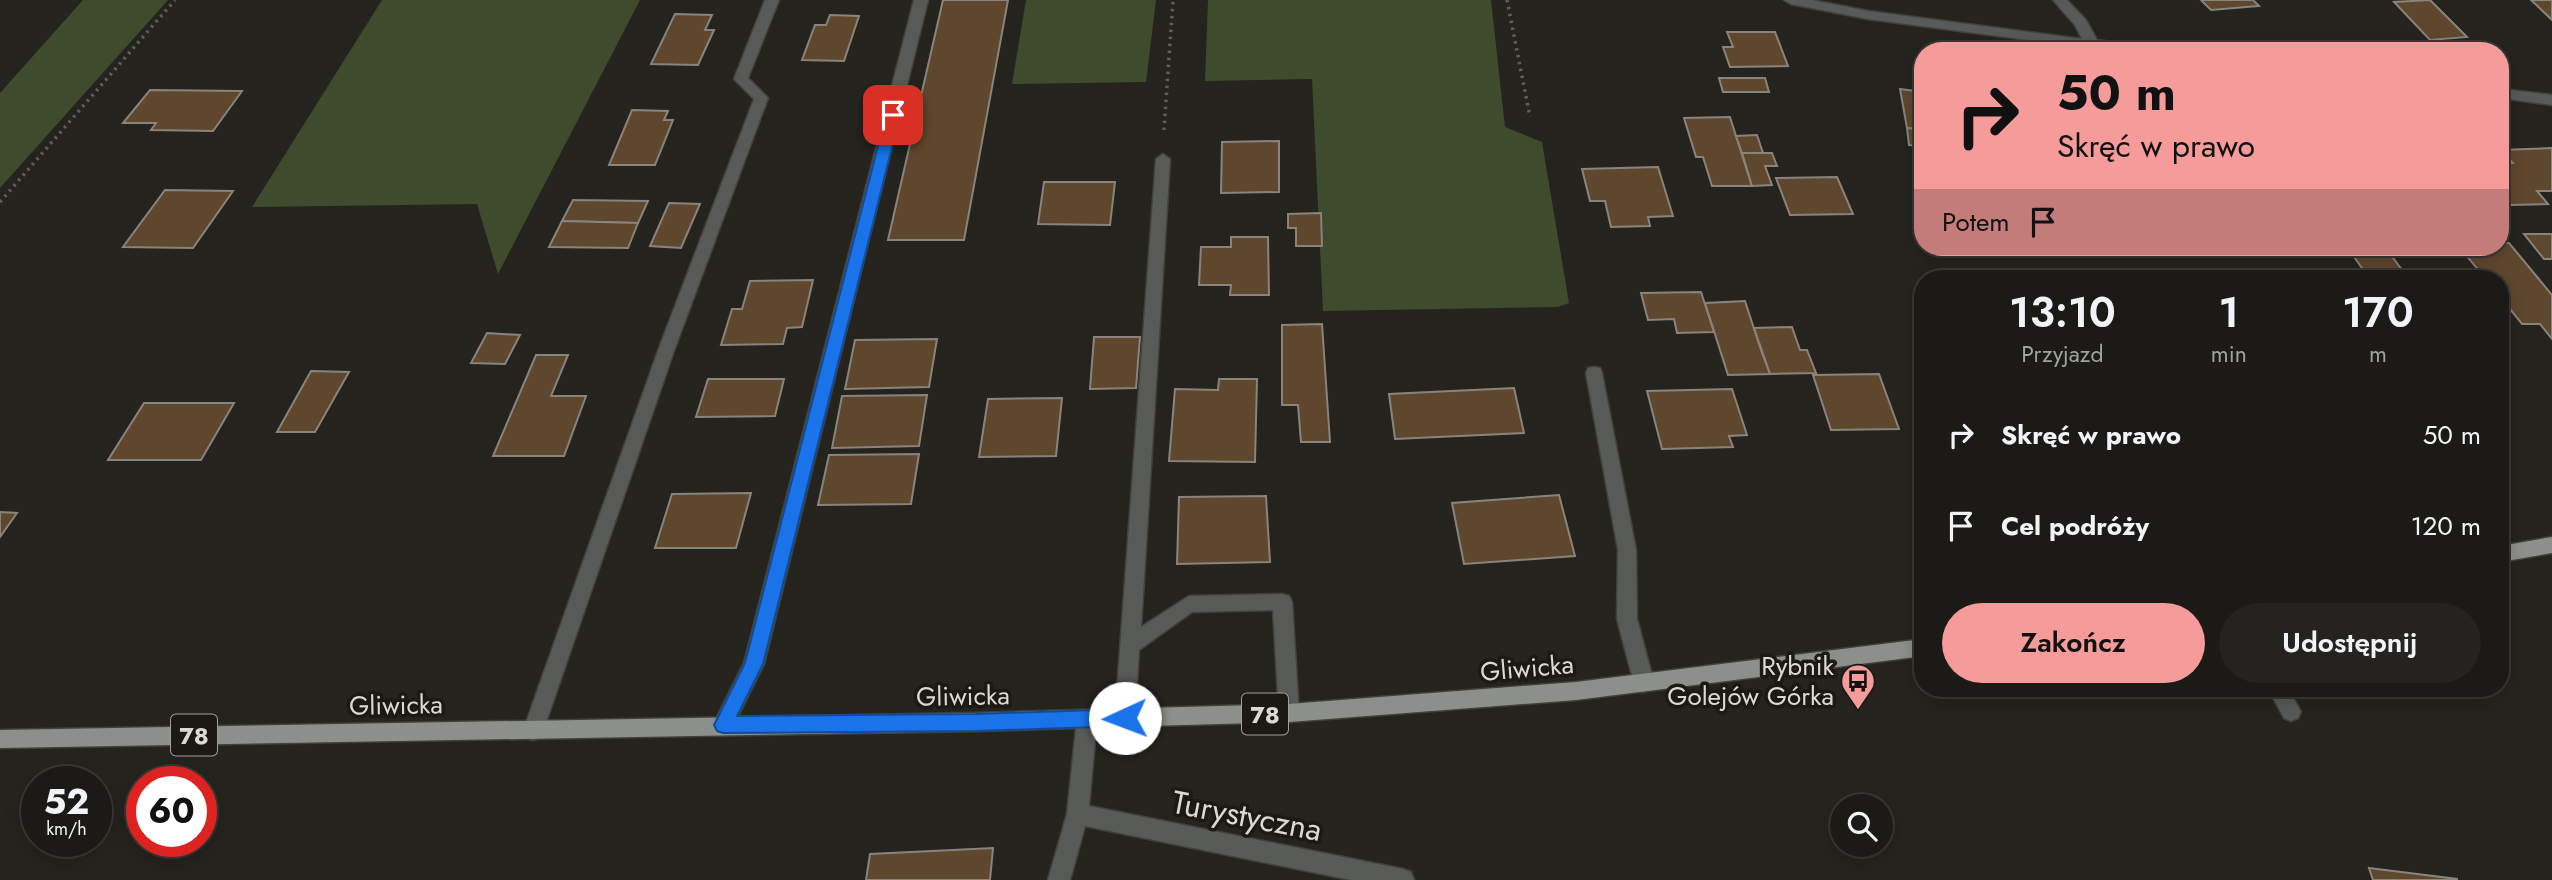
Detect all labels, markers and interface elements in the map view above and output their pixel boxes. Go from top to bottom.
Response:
text: 50 m [2057,58,2176,128]
icon: right [1942,70,2033,161]
pin [863,85,923,145]
icon: arrive [874,96,912,134]
text: Skręć w prawo [2057,123,2255,169]
text: Potem [1942,203,2010,241]
icon: arrive [2024,203,2062,241]
text: 13:10 [2009,282,2116,343]
text: 1 [2218,282,2239,343]
text: 170 [2342,282,2414,343]
text: Przyjazd [2021,337,2104,371]
text: min [2211,337,2247,371]
text: m [2369,337,2387,371]
icon: right [1942,416,1980,454]
text: Skręć w prawo [2001,416,2181,454]
text: 50 m [2423,416,2481,454]
icon: arrive [1942,507,1980,545]
text: Cel podróży [2001,507,2149,545]
text: 120 m [2411,507,2481,545]
button: Zakończ [1942,603,2205,683]
button: Udostępnij [2219,603,2481,683]
street label: Gliwicka [1479,645,1575,691]
place label: Rybnik Golejów Górka [1667,647,1835,715]
bus stop icon: Rybnik Golejów Górka [1839,662,1877,711]
street label: Gliwicka [916,676,1010,716]
position arrow [1088,681,1162,755]
street label: Gliwicka [349,685,443,725]
road number: 78 [1242,694,1288,734]
road number: 78 [171,714,217,756]
speed limit sign: 60 [126,766,217,857]
text: 52 [44,777,89,827]
street label: Turystyczna [1168,779,1326,853]
map controls [1830,794,1893,857]
button: search [1830,794,1893,857]
text: km/h [46,816,87,842]

